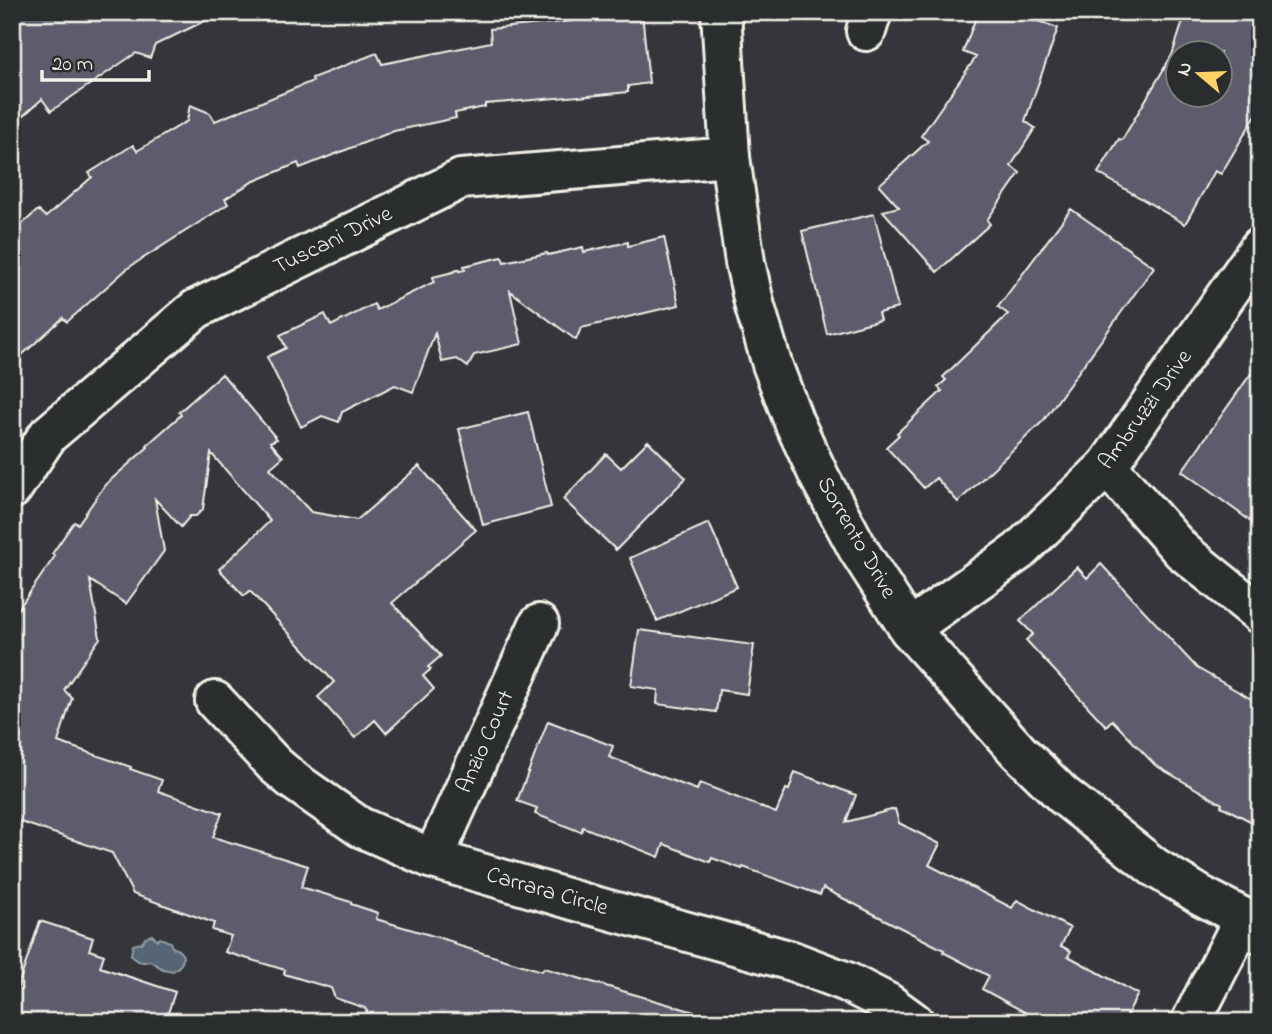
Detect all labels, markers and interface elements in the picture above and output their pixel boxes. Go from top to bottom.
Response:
scale bar [42,38,149,82]
north arrow [1164,38,1234,108]
text: 20 m [52,50,93,80]
text: N [1170,59,1200,80]
street label: Tuscani Drive [268,198,399,284]
street label: Ambruzzi Drive [1091,342,1201,477]
street label: Sorrento Drive [808,471,905,606]
street label: Anzio Court [449,685,523,799]
street label: Carrara Circle [482,859,612,925]

